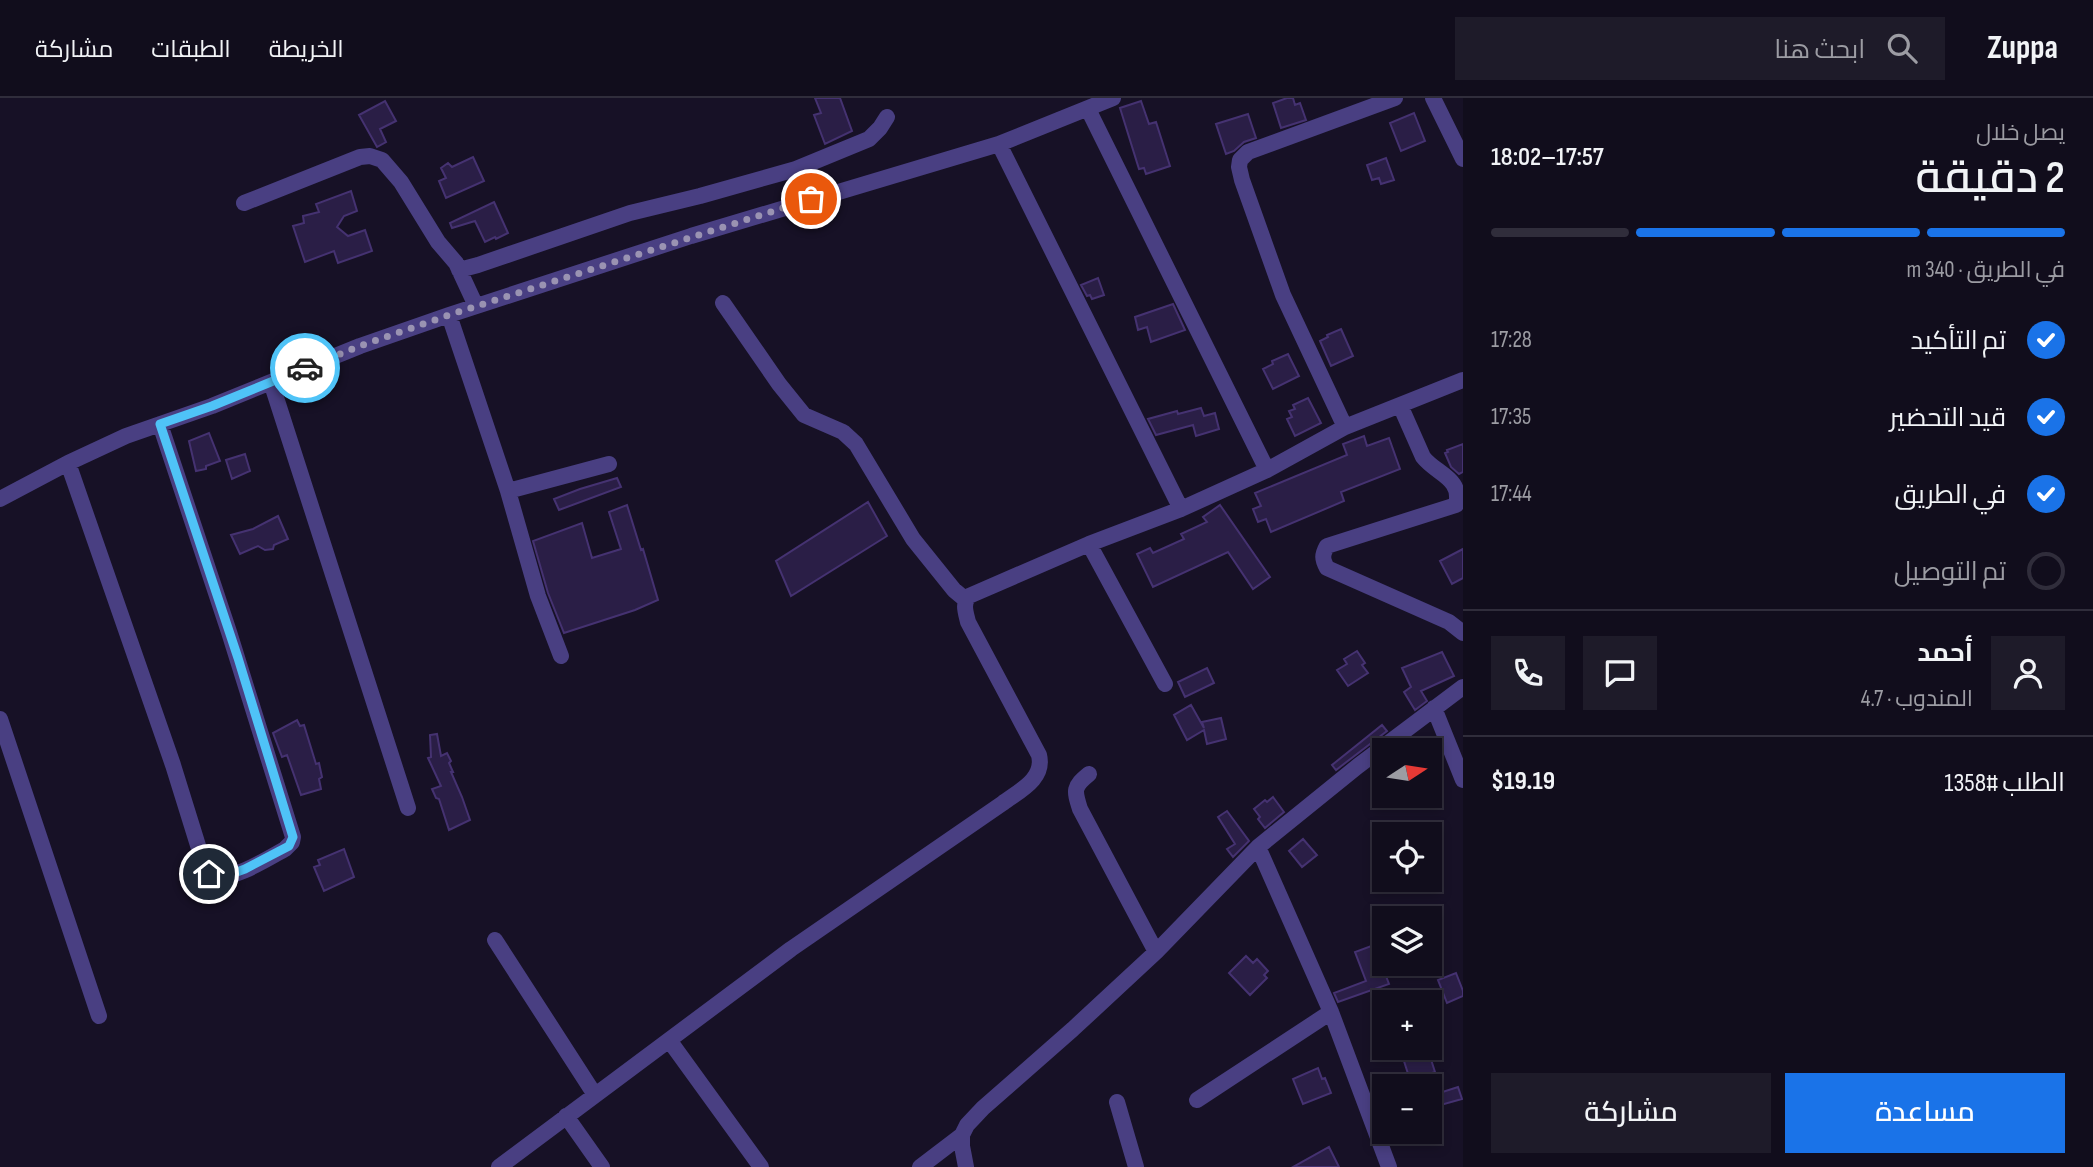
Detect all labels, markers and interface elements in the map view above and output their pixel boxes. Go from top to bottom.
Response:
search box [1455,17,1945,80]
text: Zuppa [1987,28,2058,68]
icon: search [1883,29,1921,67]
text: مشاركة [35,35,113,64]
text: الطبقات [151,35,231,64]
text: الخريطة [269,35,344,64]
text: ابحث هنا [1774,35,1865,66]
text: يصل خلال [1976,119,2065,147]
text: 17:57–18:02 [1491,142,1604,173]
text: 2 دقيقة [1916,151,2065,206]
pin [781,169,841,229]
icon: bag [792,180,830,218]
text: في الطريق · 340 m [1907,256,2065,284]
icon: check [2027,321,2065,359]
text: 17:28 [1491,326,1532,354]
text: تم التأكيد [1911,326,2006,357]
courier [270,333,340,403]
icon: car [286,349,324,387]
icon: check [2027,398,2065,436]
text: 17:35 [1491,403,1531,431]
text: قيد التحضير [1889,403,2006,434]
icon: check [2027,475,2065,513]
text: 17:44 [1491,480,1532,508]
text: في الطريق [1895,480,2006,511]
text: تم التوصيل [1894,557,2006,588]
button: phone [1491,636,1565,710]
button: chat [1583,636,1657,710]
button: person [1991,636,2065,710]
text: أحمد [1917,638,1973,669]
text: المندوب · 4.7 [1861,685,1973,713]
north arrow [1372,738,1442,808]
map controls [1372,738,1442,1144]
text: $19.19 [1491,766,1555,797]
text: الطلب #1358 [1944,768,2065,799]
button: locate [1372,822,1442,892]
pin [179,844,239,904]
icon: home [190,855,228,893]
button: layers [1372,906,1442,976]
button: + [1372,990,1442,1060]
button: مشاركة [1491,1073,1771,1153]
button: مساعدة [1785,1073,2065,1153]
button: − [1372,1074,1442,1144]

